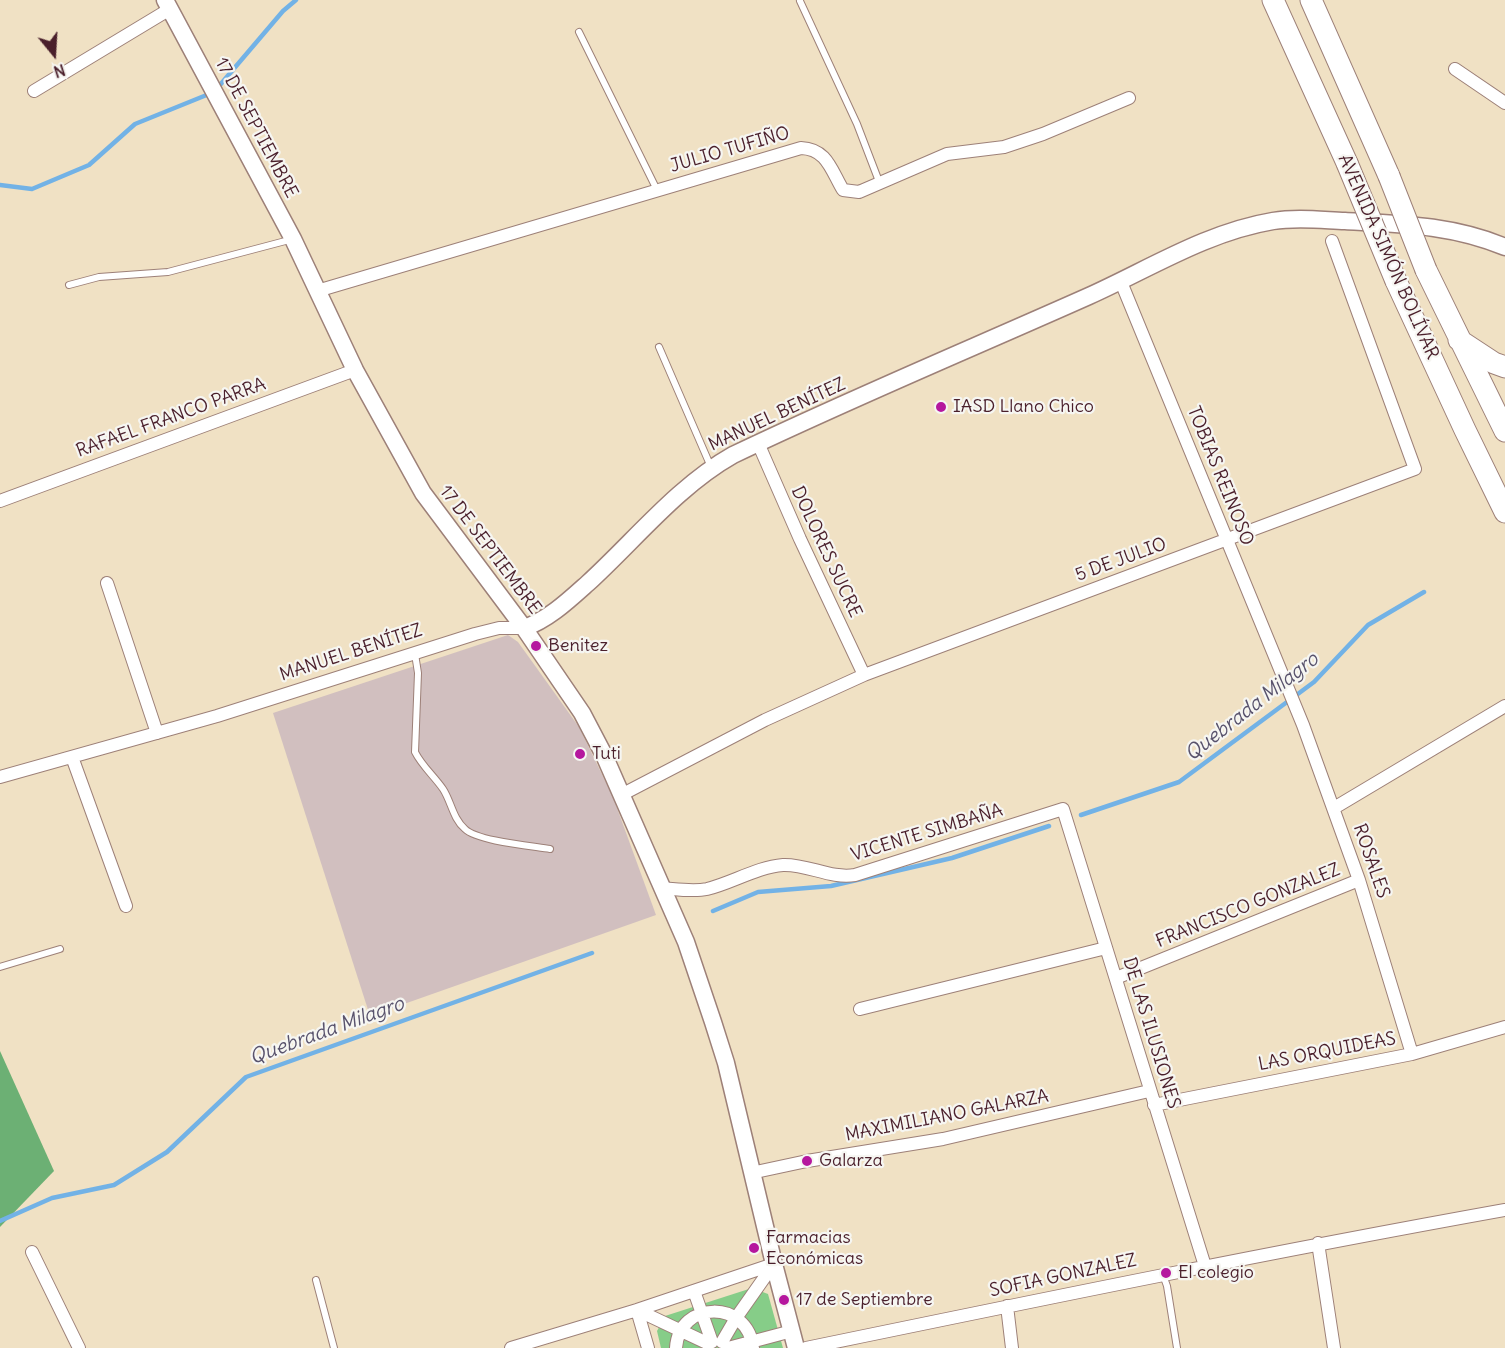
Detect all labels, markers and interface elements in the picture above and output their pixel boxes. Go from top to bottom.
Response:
north arrow [24,24,84,84]
street label: 17 DE SEPTIEMBRE [210,54,302,202]
text: N [51,60,68,82]
street label: JULIO TUFIÑO [668,123,792,177]
street label: AVENIDA SIMÓN BOLÍVAR [1333,151,1443,363]
street label: RAFAEL FRANCO PARRA [73,374,269,462]
street label: MANUEL BENÍTEZ [705,374,849,456]
place label: IASD Llano Chico [953,396,1094,418]
marker: IASD Llano Chico [934,400,948,414]
street label: TOBIAS REINOSO [1182,403,1258,549]
street label: 17 DE SEPTIEMBRE [435,481,545,619]
street label: DOLORES SUCRE [786,483,866,621]
street label: 5 DE JULIO [1073,534,1169,586]
street label: MANUEL BENÍTEZ [277,620,425,686]
place label: Benitez [548,635,608,657]
marker: Benitez [529,639,543,653]
water label: Quebrada Milagro [1181,648,1323,766]
place label: Tuti [592,743,621,765]
marker: Tuti [573,747,587,761]
street label: VICENTE SIMBAÑA [848,800,1006,866]
street label: ROSALES [1348,821,1394,901]
street label: FRANCISCO GONZALEZ [1153,859,1343,953]
street label: DE LAS ILUSIONES [1118,955,1184,1111]
water label: Quebrada Milagro [247,992,407,1070]
street label: LAS ORQUIDEAS [1256,1028,1398,1076]
street label: MAXIMILIANO GALARZA [843,1086,1051,1146]
place label: Galarza [819,1150,883,1172]
marker: Galarza [800,1154,814,1168]
place label: Farmacias Económicas [766,1227,863,1270]
marker: Farmacias Económicas [747,1241,761,1255]
street label: SOFIA GONZALEZ [988,1250,1138,1302]
place label: El colegio [1178,1262,1254,1284]
marker: El colegio [1159,1266,1173,1280]
place label: 17 de Septiembre [796,1289,933,1311]
marker: 17 de Septiembre [777,1293,791,1307]

